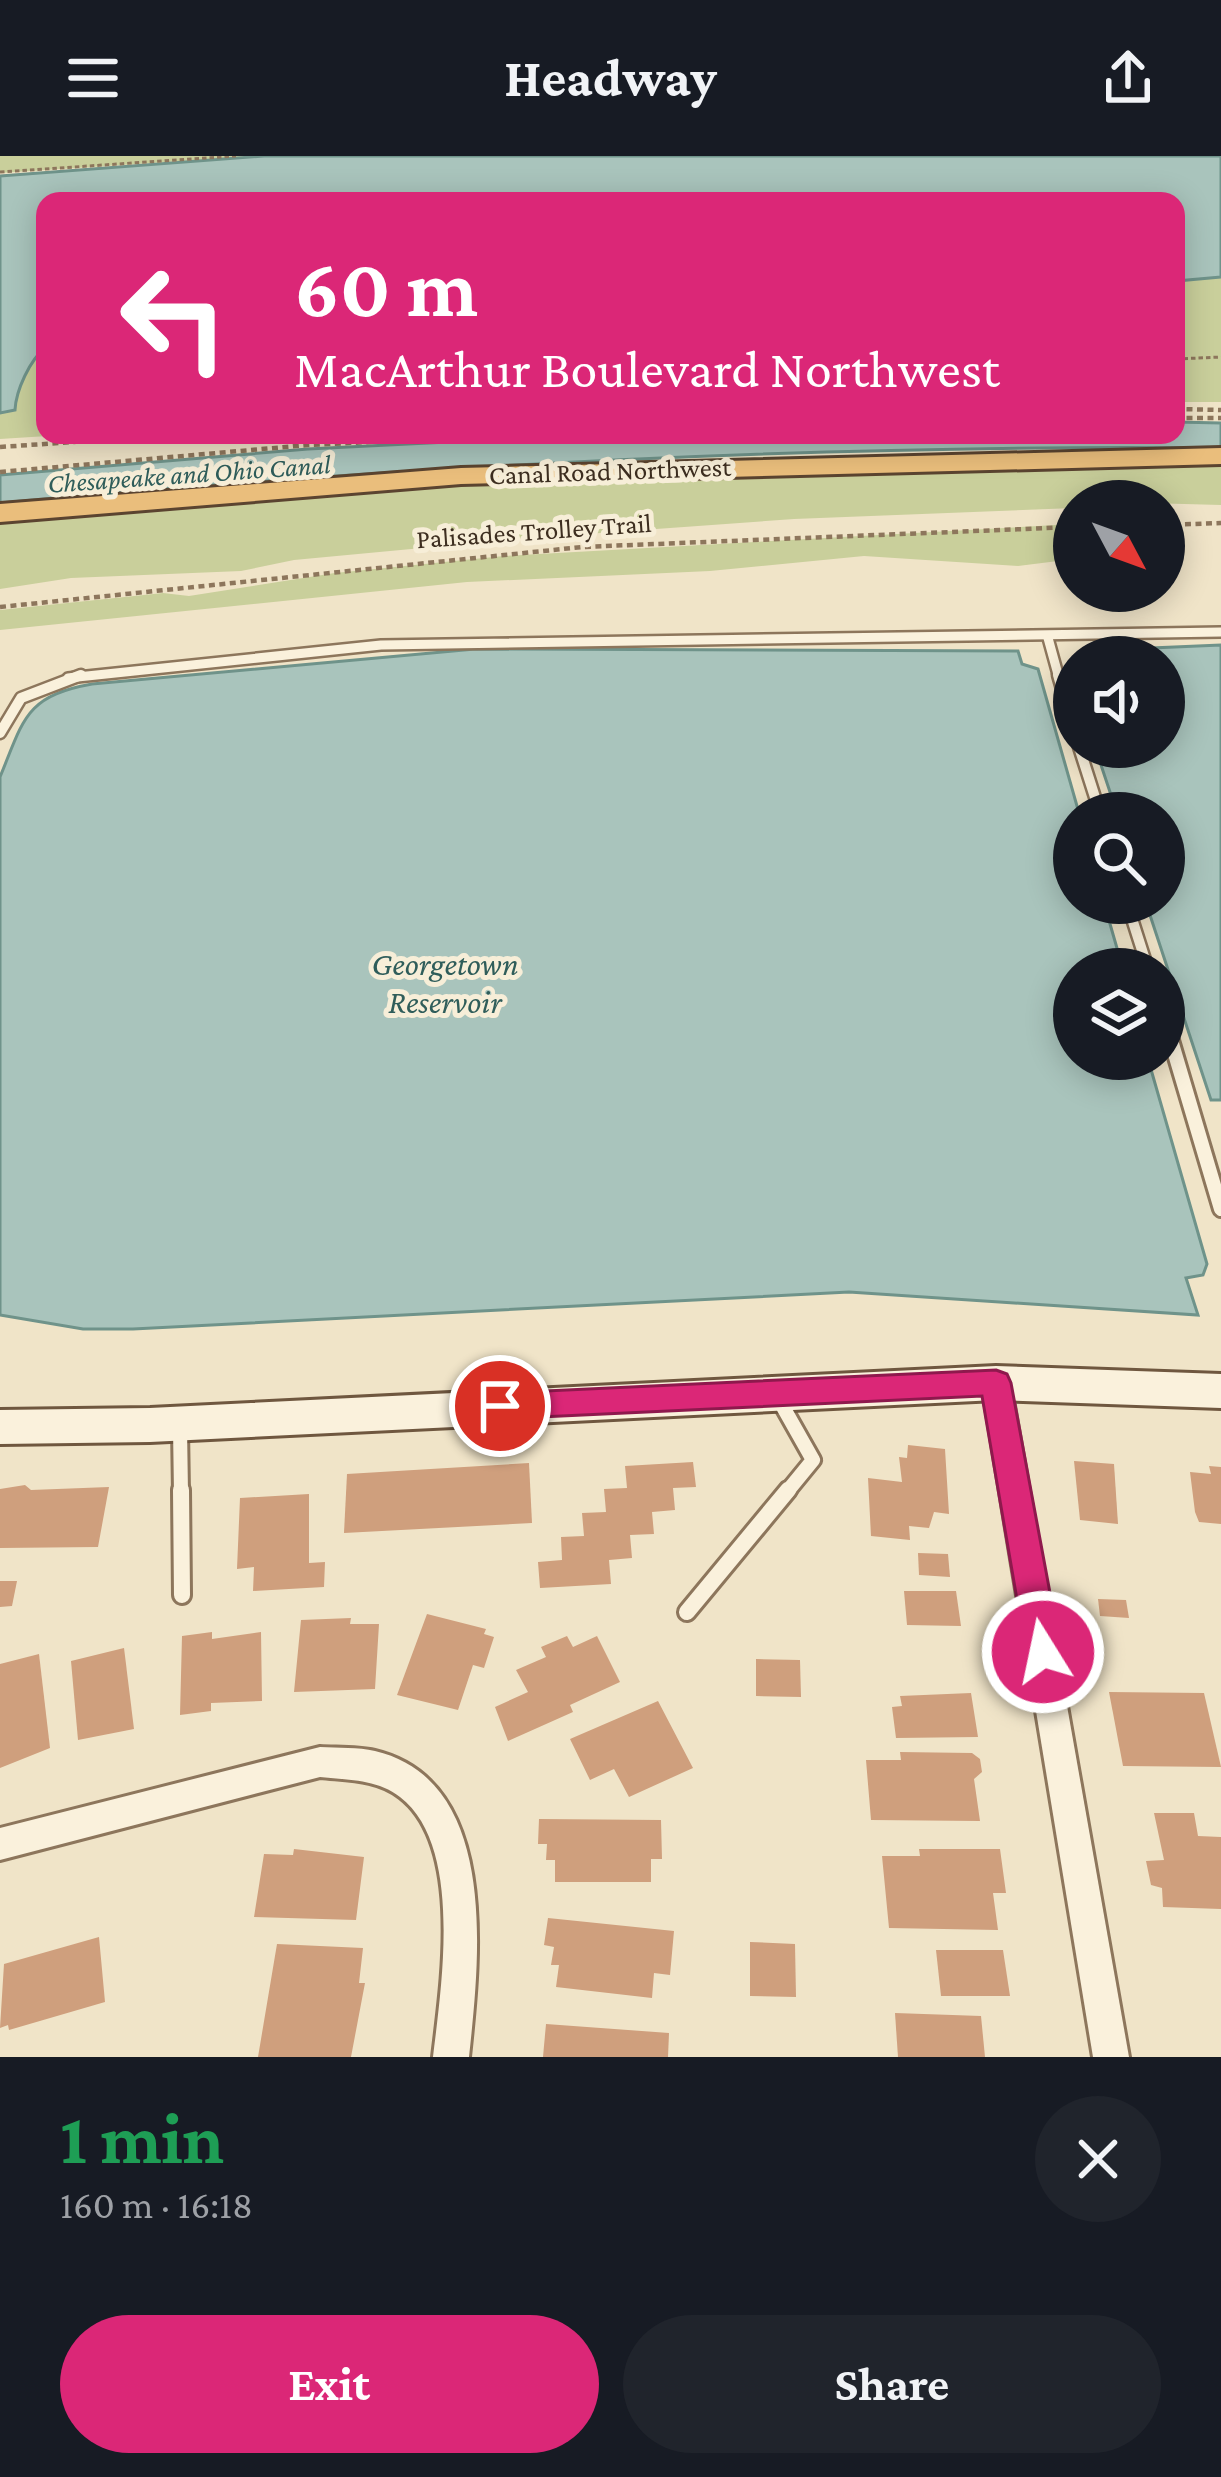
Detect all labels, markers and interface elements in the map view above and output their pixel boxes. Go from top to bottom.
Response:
icon: menu [60,45,126,111]
icon: share [1095,45,1161,111]
text: Headway [504,48,717,108]
icon: left [96,240,252,396]
text: 60 m [294,241,478,334]
text: MacArthur Boulevard Northwest [294,339,1000,399]
water label: Chesapeake and Ohio Canal [47,449,332,499]
street label: Canal Road Northwest [488,452,733,490]
north arrow [1053,480,1185,612]
map controls [1053,480,1185,1080]
street label: Palisades Trolley Trail [415,508,653,554]
button: sound [1053,636,1185,768]
button: search [1053,792,1185,924]
water label: Georgetown Reservoir [371,945,519,1020]
button: layers [1053,948,1185,1080]
pin [449,1355,551,1457]
icon: arrive [467,1373,533,1439]
position arrow [980,1589,1106,1715]
button: close [1035,2096,1161,2222]
text: 1 min [60,2098,224,2178]
text: 160 m · 16:18 [60,2183,253,2226]
button: Exit [60,2315,599,2453]
button: Share [623,2315,1161,2453]

